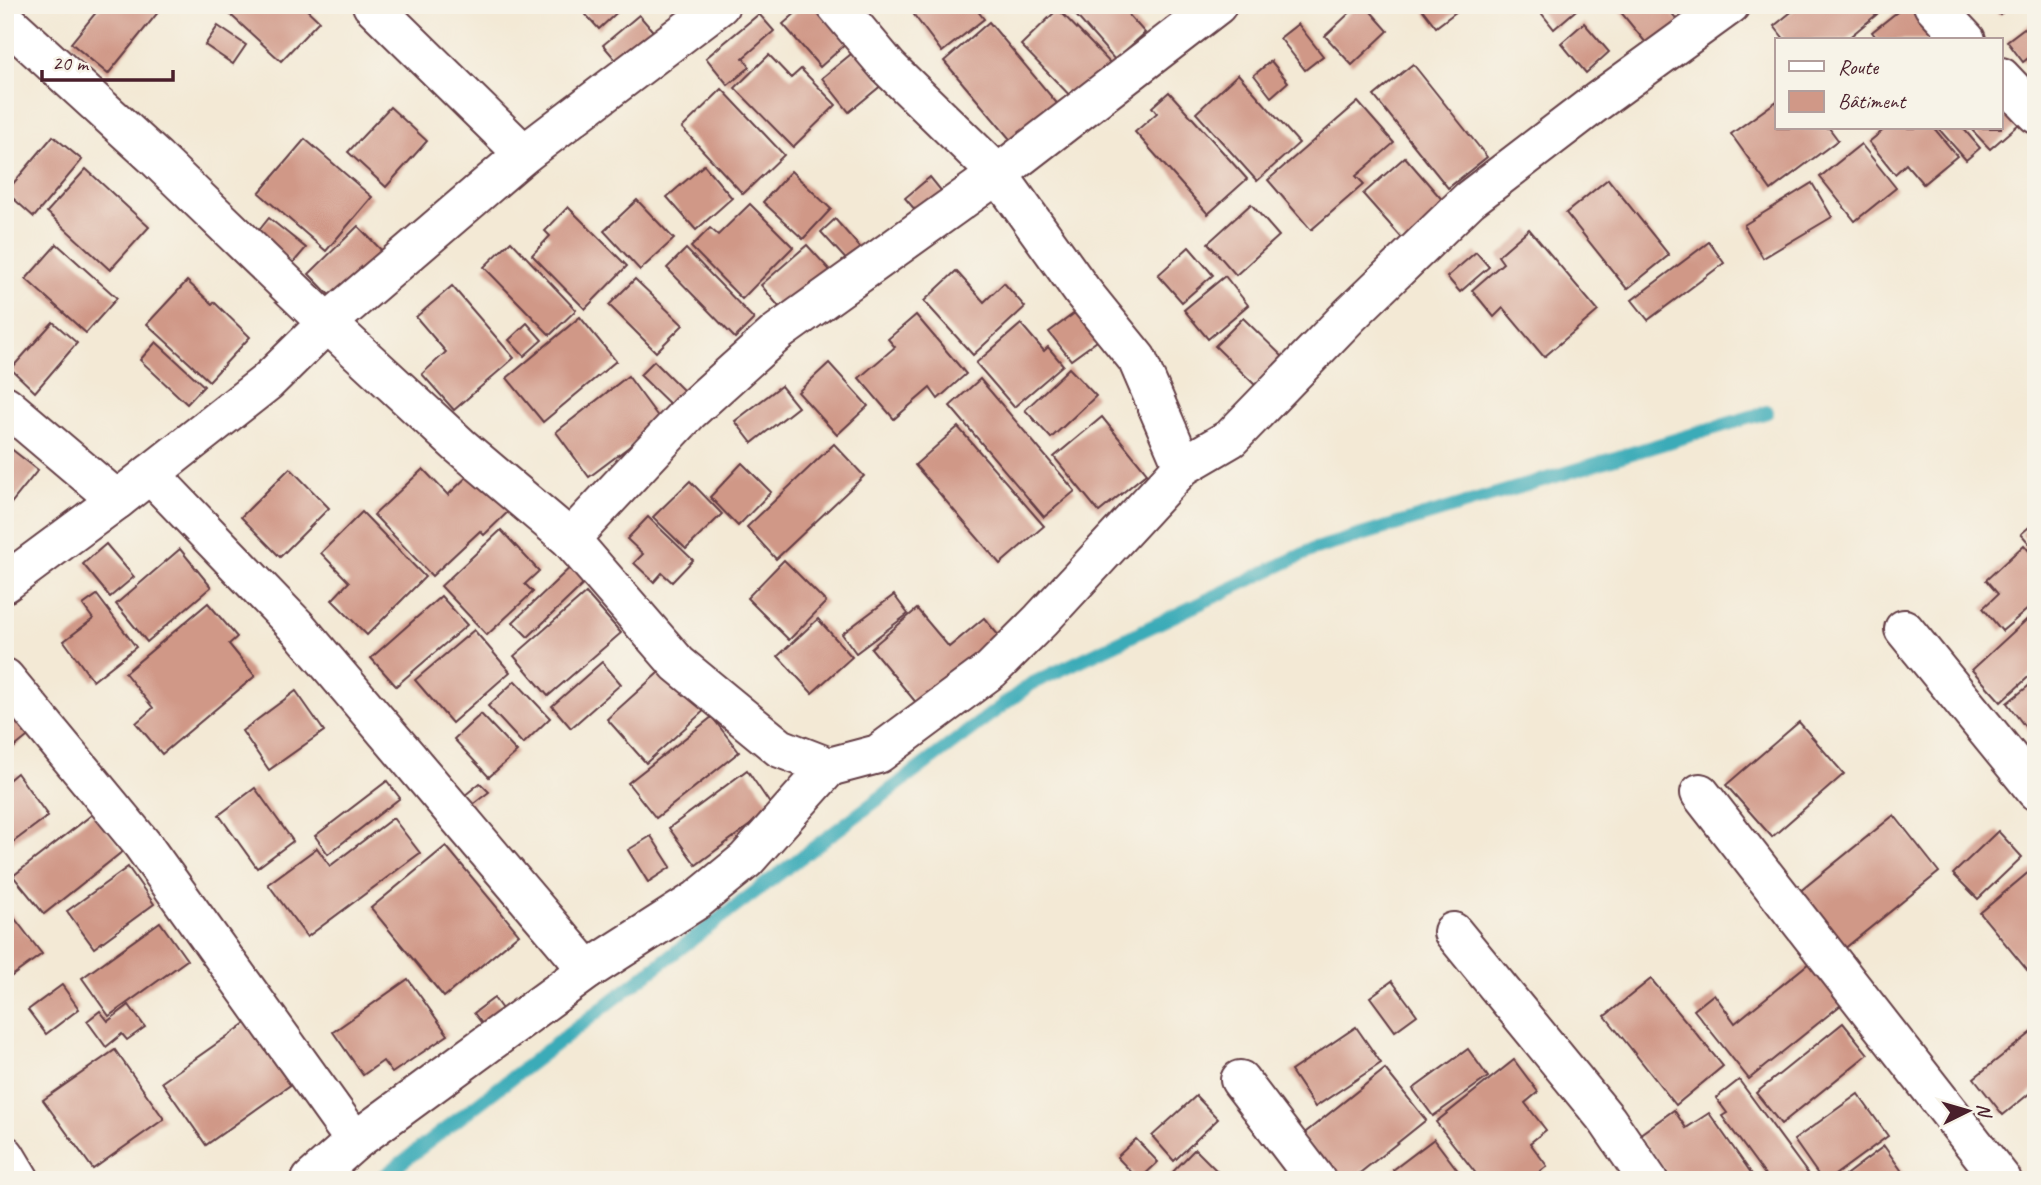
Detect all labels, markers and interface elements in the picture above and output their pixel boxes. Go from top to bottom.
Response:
scale bar [42,38,173,82]
legend [1775,38,2002,130]
text: 20 m [52,50,90,76]
text: Route [1838,54,1879,80]
text: Bâtiment [1838,88,1907,114]
north arrow [1932,1076,2002,1146]
text: N [1971,1103,1997,1120]

